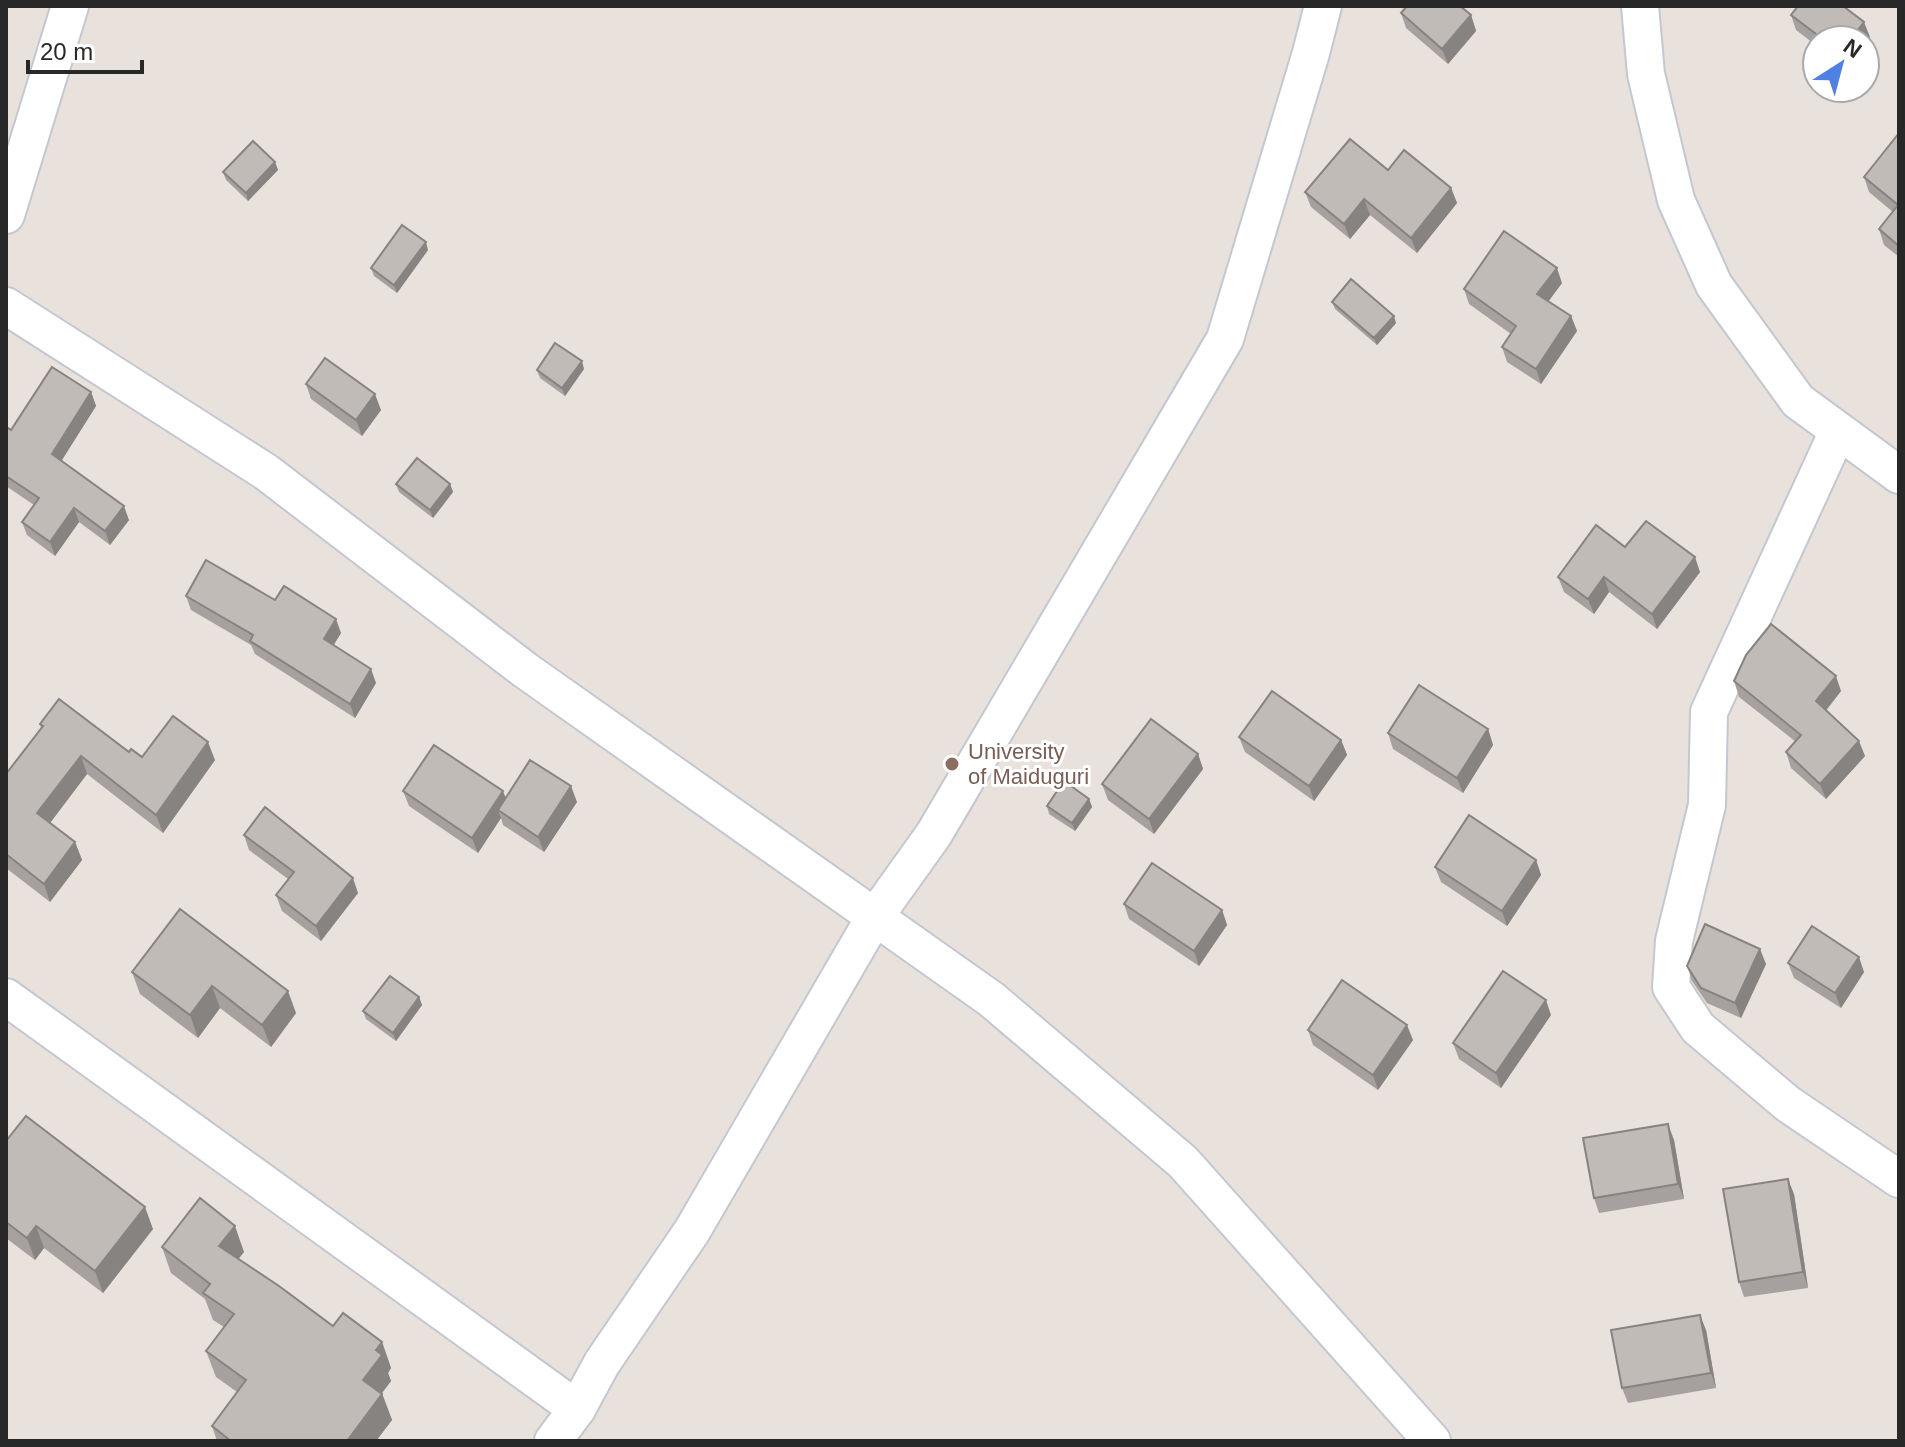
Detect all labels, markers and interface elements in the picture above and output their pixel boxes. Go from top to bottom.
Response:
scale bar [28,24,142,74]
north arrow [1801,24,1881,104]
text: N [1839,33,1866,63]
text: 20 m [40,38,93,65]
place label: University of Maiduguri [968,739,1089,789]
marker: University of Maiduguri [943,755,961,773]

